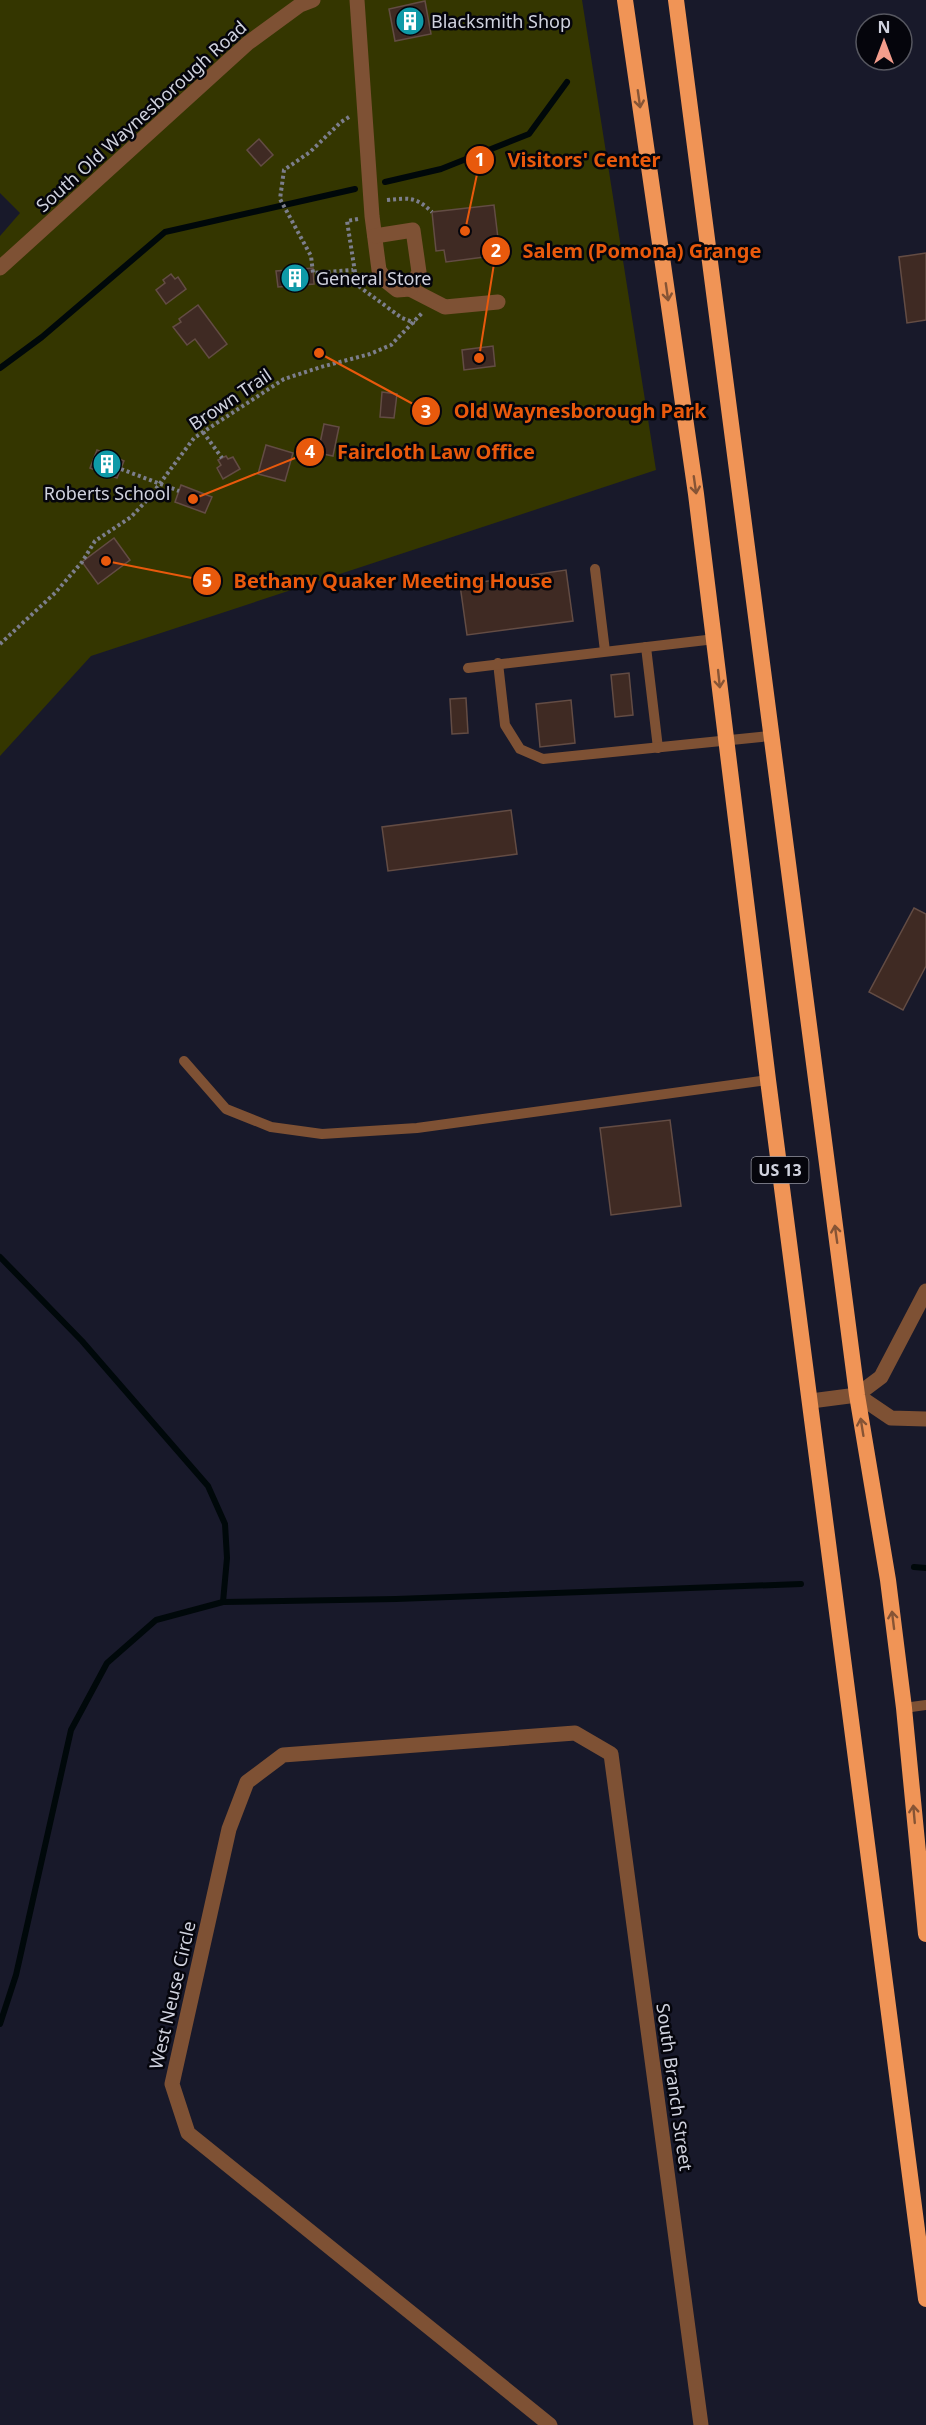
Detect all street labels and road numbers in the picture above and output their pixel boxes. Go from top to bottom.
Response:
street label: South Old Waynesborough Road [31,15,251,217]
street label: Brown Trail [184,363,276,435]
road number: US 13 [752,1157,808,1183]
street label: West Neuse Circle [143,1919,201,2071]
street label: South Branch Street [651,2002,699,2173]

